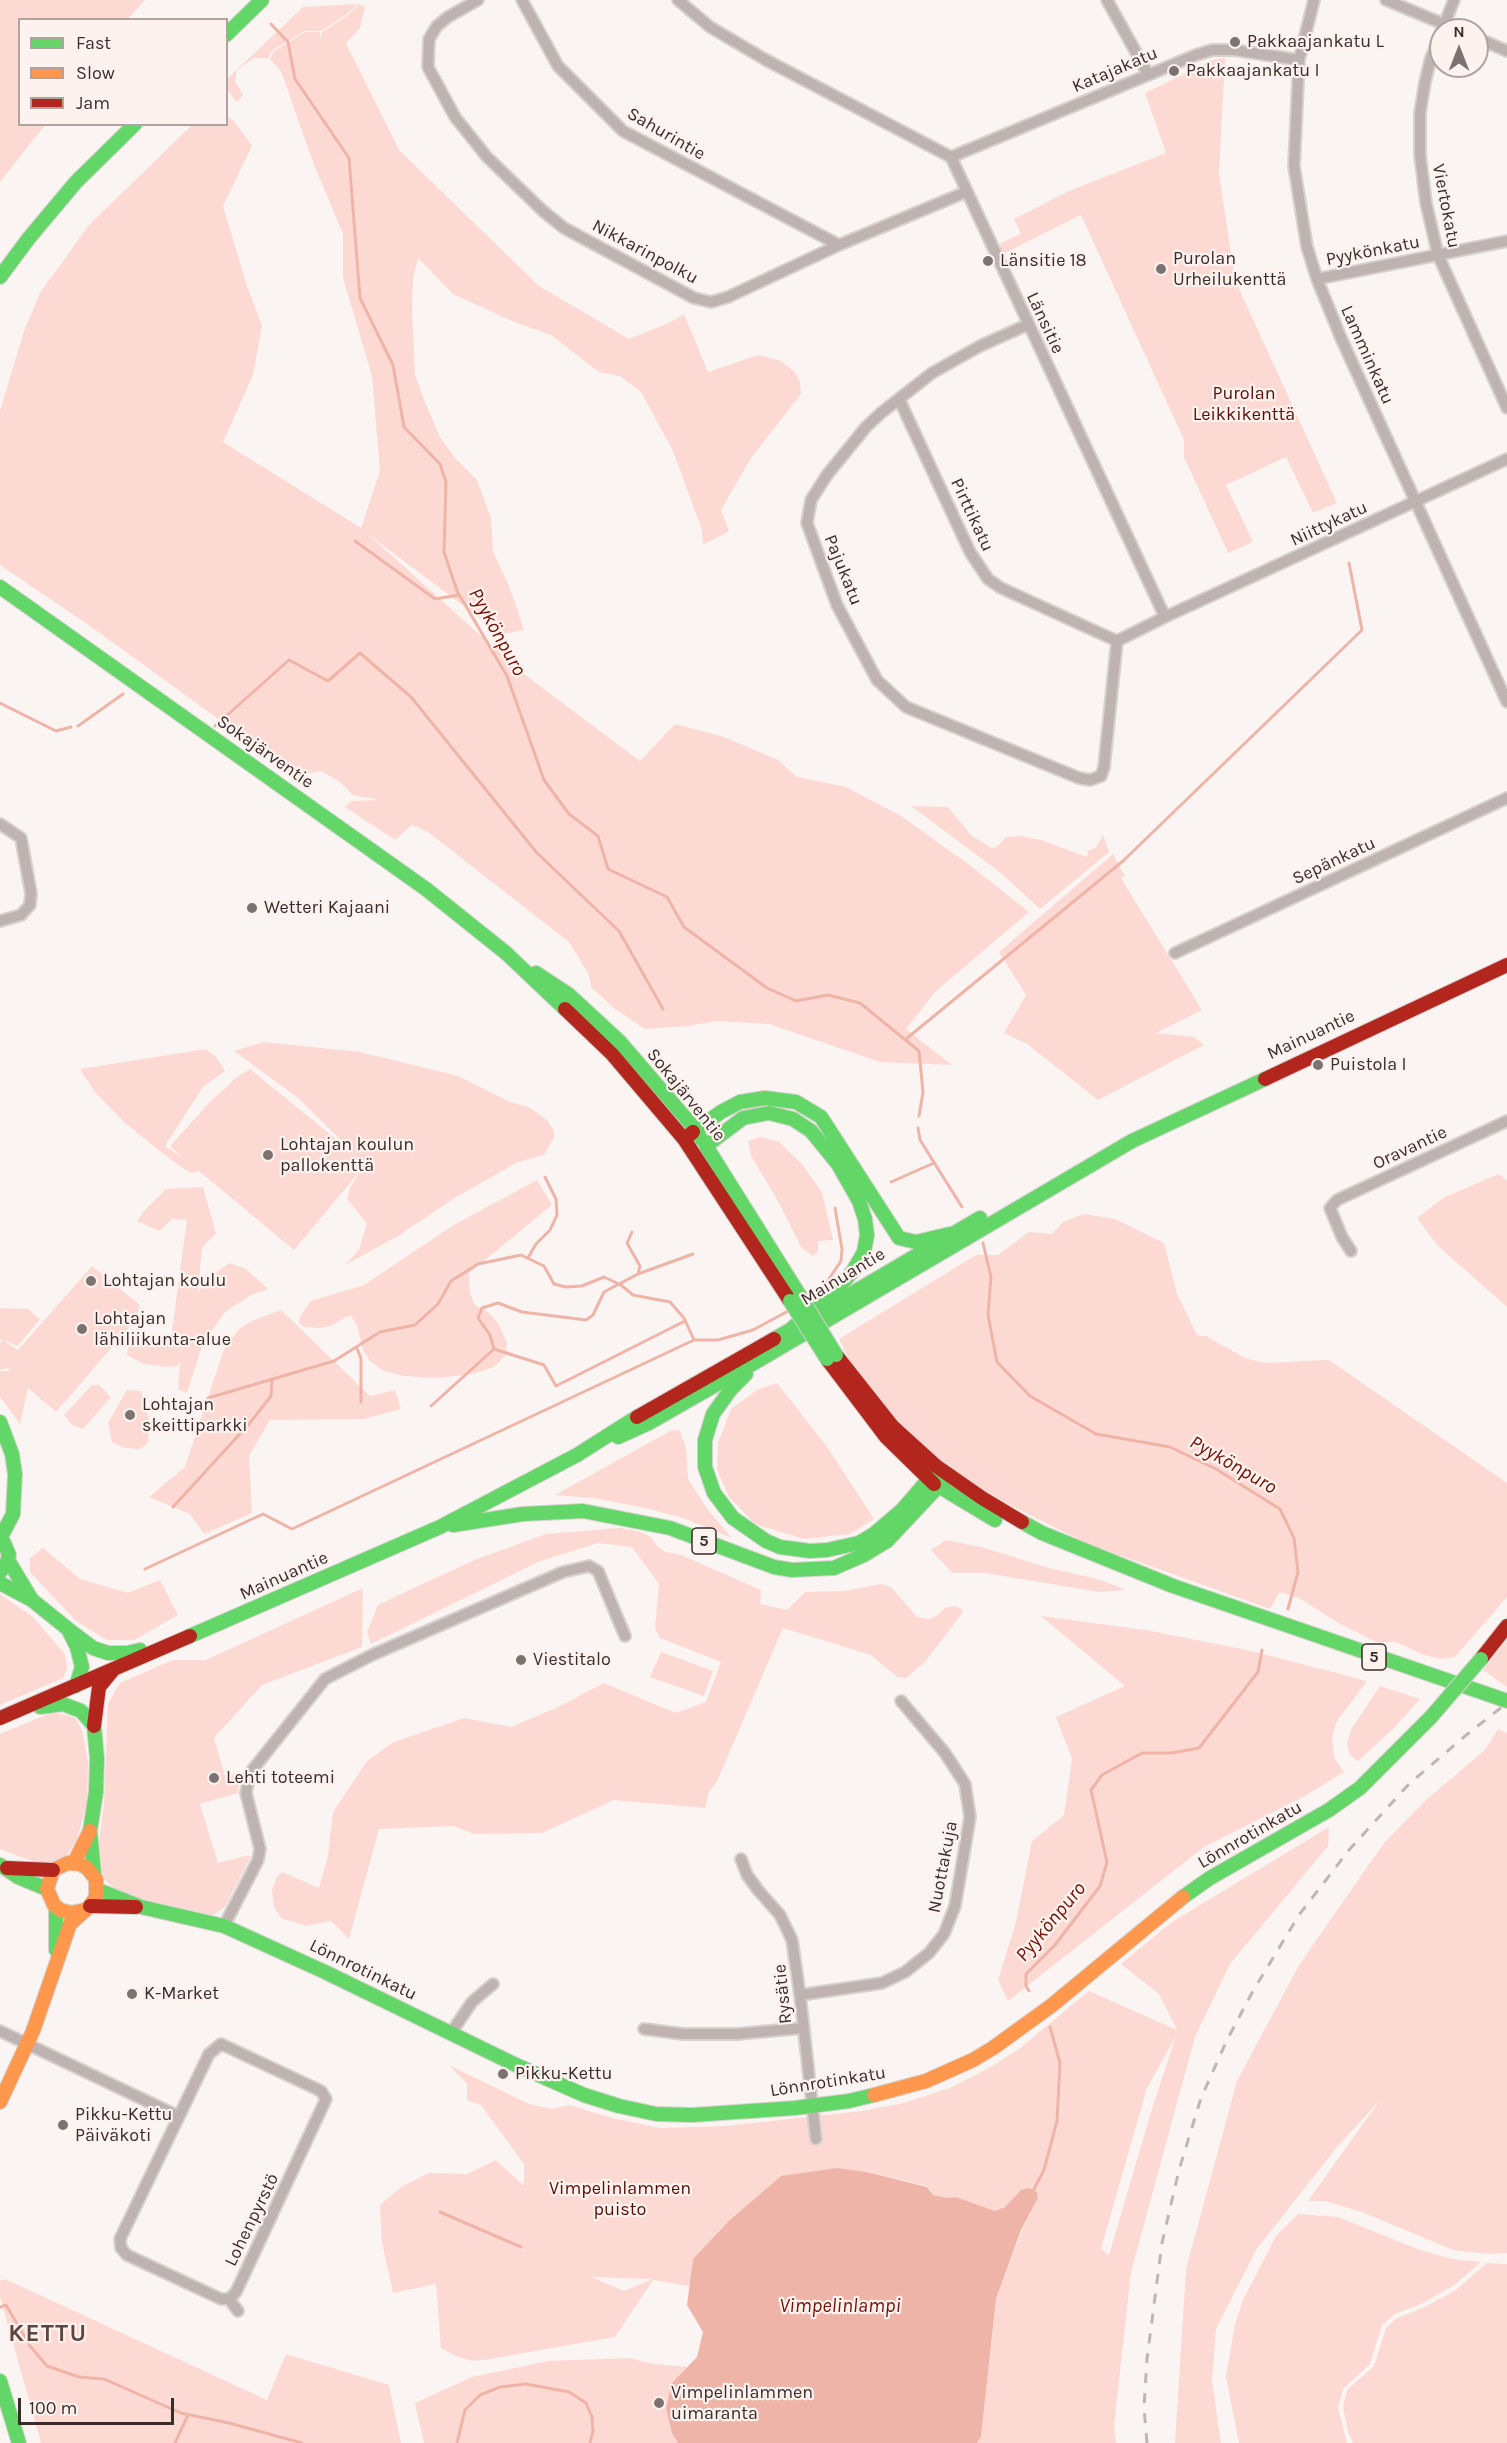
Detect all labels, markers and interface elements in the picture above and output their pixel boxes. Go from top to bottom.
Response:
legend [18,18,228,126]
north arrow [1429,18,1489,78]
text: N [1453,22,1465,41]
place label: Pakkaajankatu L [1247,31,1384,53]
text: Fast [76,32,111,54]
marker: Pakkaajankatu L [1228,35,1242,49]
street label: Katajakatu [1069,42,1161,98]
place label: Pakkaajankatu I [1186,60,1319,82]
text: Slow [76,62,115,84]
marker: Pakkaajankatu I [1167,64,1181,78]
text: Jam [76,92,110,114]
street label: Sahurintie [623,103,709,165]
street label: Viertokatu [1427,162,1465,250]
street label: Nikkarinpolku [588,215,702,289]
street label: Pyykönkatu [1324,231,1422,271]
place label: Purolan Urheilukenttä [1173,248,1286,290]
place label: Länsitie 18 [1000,250,1087,272]
marker: Länsitie 18 [981,254,995,268]
marker: Purolan Urheilukenttä [1154,262,1168,276]
street label: Länsitie [1021,289,1069,357]
street label: Lamminkatu [1336,302,1398,408]
park label: Purolan Leikkikenttä [1193,383,1295,426]
street label: Pirttikatu [946,475,998,555]
street label: Niittykatu [1287,497,1371,551]
street label: Pajukatu [819,532,867,608]
water label: Pyykönpuro [463,584,531,680]
street label: Sokajärventie [212,711,318,793]
street label: Sepänkatu [1289,832,1379,890]
place label: Wetteri Kajaani [264,897,390,919]
marker: Wetteri Kajaani [245,901,259,915]
street label: Mainuantie [1264,1005,1358,1065]
street label: Sokajärventie [642,1044,730,1146]
place label: Puistola I [1330,1054,1407,1076]
marker: Puistola I [1311,1058,1325,1072]
street label: Oravantie [1370,1121,1450,1175]
place label: Lohtajan koulun pallokenttä [280,1134,414,1176]
marker: Lohtajan koulun pallokenttä [261,1148,275,1162]
street label: Mainuantie [797,1243,889,1311]
place label: Lohtajan koulu [103,1270,226,1292]
marker: Lohtajan koulu [84,1274,98,1288]
place label: Lohtajan lähiliikunta-alue [94,1308,231,1350]
marker: Lohtajan lähiliikunta-alue [75,1322,89,1336]
place label: Lohtajan skeittiparkki [142,1394,248,1436]
marker: Lohtajan skeittiparkki [123,1408,137,1422]
water label: Pyykönpuro [1185,1430,1281,1500]
road number: 5 [692,1528,716,1554]
street label: Mainuantie [236,1547,332,1605]
road number: 5 [1362,1644,1386,1670]
place label: Viestitalo [533,1649,611,1671]
marker: Viestitalo [514,1653,528,1667]
place label: Lehti toteemi [226,1767,335,1789]
marker: Lehti toteemi [207,1771,221,1785]
street label: Lönnrotinkatu [1194,1796,1306,1874]
street label: Nuottakuja [924,1819,962,1915]
water label: Pyykönpuro [1011,1877,1091,1967]
street label: Lönnrotinkatu [306,1935,420,2005]
street label: Rysätie [769,1963,797,2025]
place label: K-Market [144,1983,219,2005]
marker: K-Market [125,1987,139,2001]
street label: Lönnrotinkatu [769,2062,887,2102]
place label: Pikku-Kettu [515,2063,612,2085]
marker: Pikku-Kettu [496,2067,510,2081]
place label: Pikku-Kettu Päiväkoti [75,2104,172,2146]
marker: Pikku-Kettu Päiväkoti [56,2118,70,2132]
street label: Lohenpyrstö [220,2170,284,2270]
park label: Vimpelinlammen puisto [549,2178,691,2220]
water label: Vimpelinlampi [779,2294,901,2318]
district label: KETTU [8,2320,88,2348]
place label: Vimpelinlammen uimaranta [671,2382,813,2424]
scale bar [21,2386,177,2424]
marker: Vimpelinlammen uimaranta [652,2396,666,2410]
text: 100 m [29,2397,77,2419]

